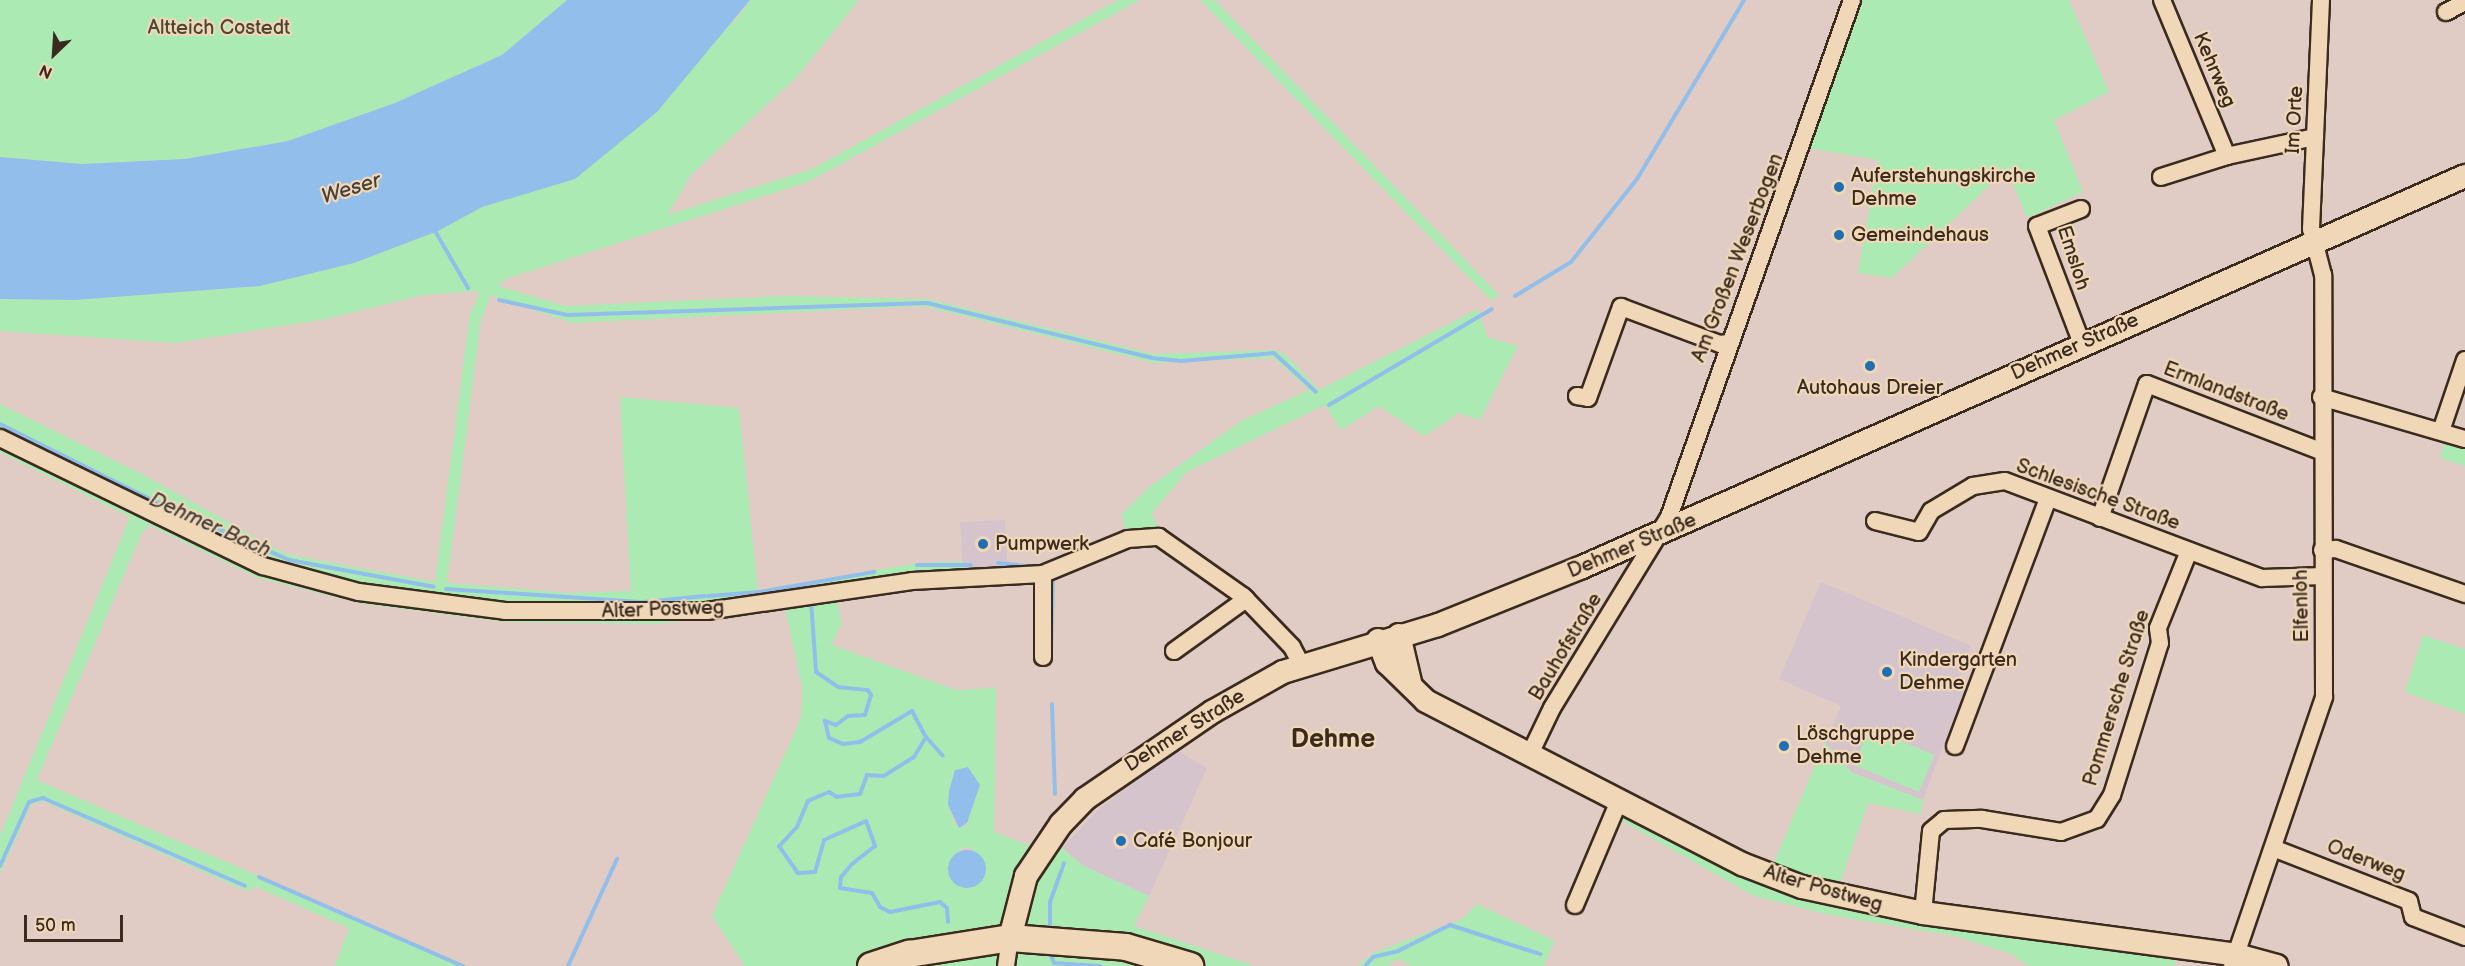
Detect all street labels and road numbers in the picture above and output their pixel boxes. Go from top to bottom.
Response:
street label: Kehrweg [2187,29,2241,111]
street label: Im Orte [2281,85,2309,155]
street label: Am Großen Weserbogen [1687,150,1789,366]
street label: Emsloh [2051,223,2095,293]
street label: Dehmer Straße [2007,308,2143,386]
street label: Ermlandstraße [2160,357,2292,427]
street label: Schlesische Straße [2013,454,2183,536]
street label: Dehmer Straße [1564,508,1700,584]
street label: Elfenloh [2289,569,2315,643]
street label: Bauhofstraße [1524,589,1608,705]
street label: Alter Postweg [601,596,725,624]
street label: Pommersche Straße [2079,607,2155,789]
street label: Dehmer Straße [1120,684,1250,778]
street label: Oderweg [2323,835,2409,887]
street label: Alter Postweg [1761,861,1885,917]

